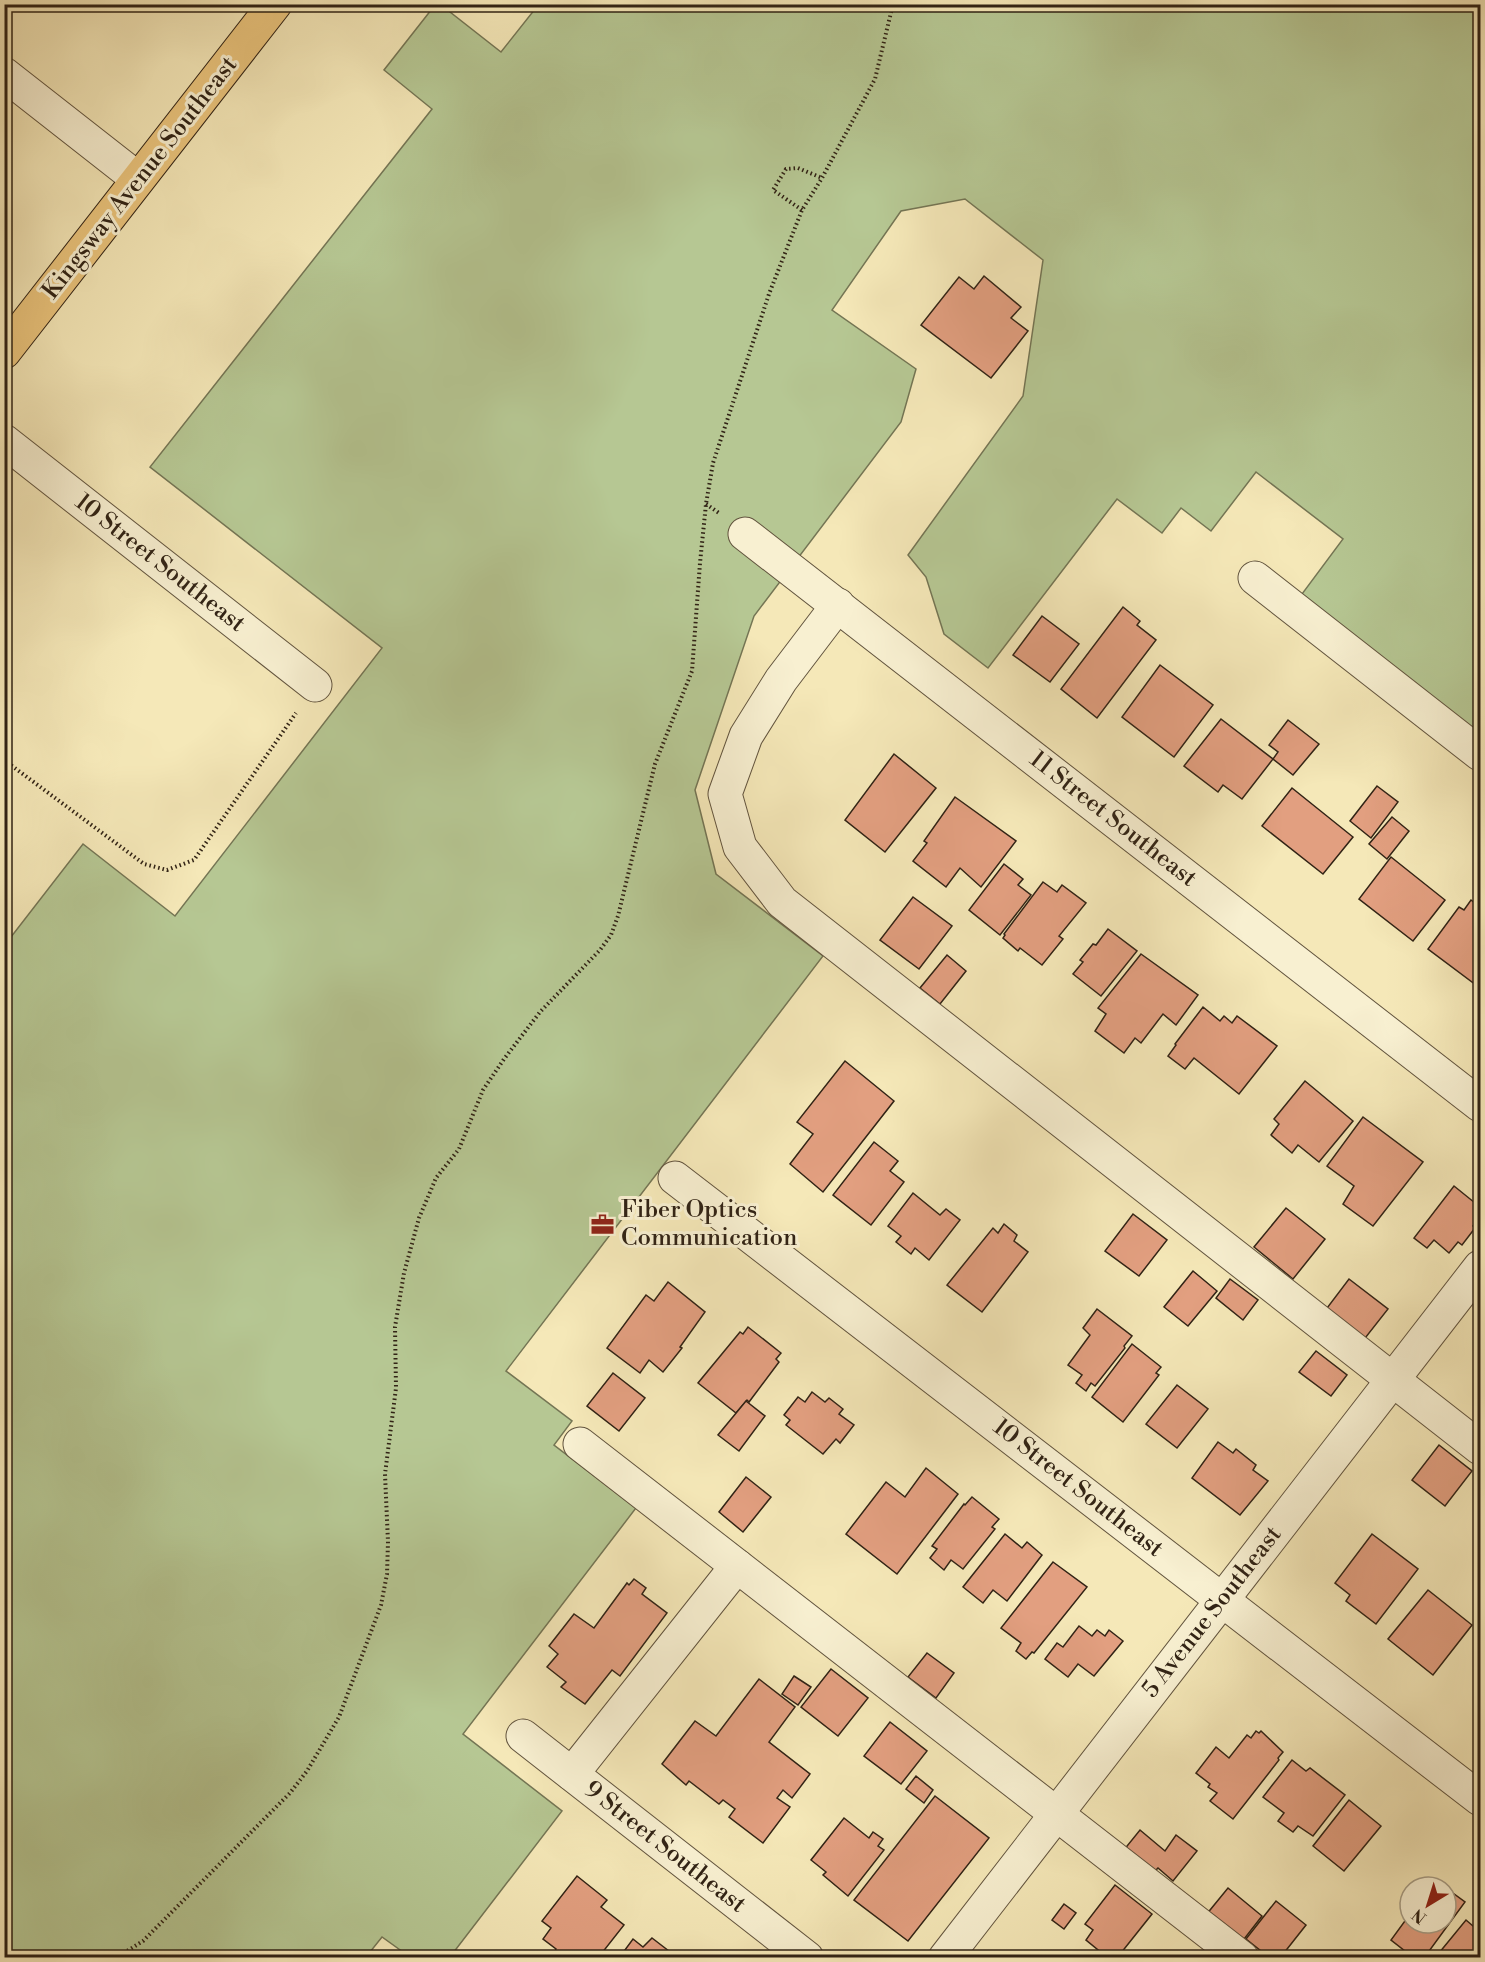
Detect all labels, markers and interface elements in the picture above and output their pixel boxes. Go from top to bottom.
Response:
street label: Kingsway Avenue Southeast [36,50,244,305]
street label: 10 Street Southeast [69,487,252,639]
street label: 11 Street Southeast [1023,744,1203,894]
place label: Fiber Optics Communication [621,1195,797,1253]
office icon: Fiber Optics Communication [590,1211,616,1237]
street label: 10 Street Southeast [987,1412,1170,1564]
street label: 5 Avenue Southeast [1136,1520,1289,1704]
street label: 9 Street Southeast [578,1774,752,1920]
north arrow [1398,1875,1458,1935]
text: N [1408,1904,1431,1928]

